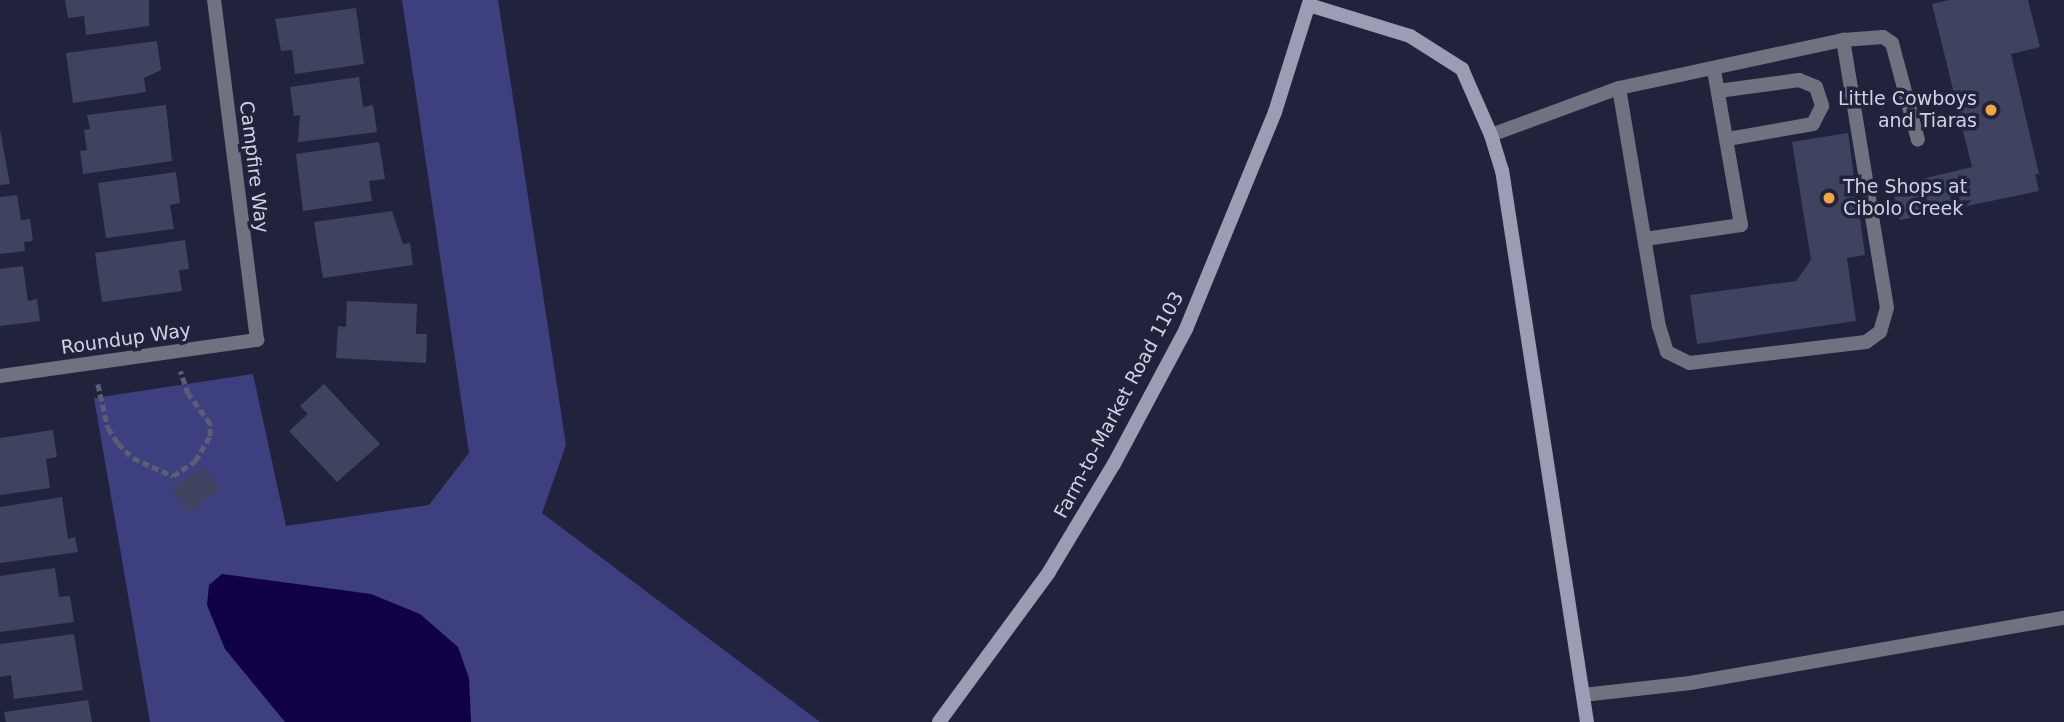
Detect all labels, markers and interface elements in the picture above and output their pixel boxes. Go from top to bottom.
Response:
place label: Little Cowboys and Tiaras [1838,88,1977,132]
street label: Campfire Way [235,100,273,234]
marker: Little Cowboys and Tiaras [1983,102,1999,118]
place label: The Shops at Cibolo Creek [1843,176,1967,220]
marker: The Shops at Cibolo Creek [1821,190,1837,206]
street label: Farm-to-Market Road 1103 [1049,288,1189,522]
street label: Roundup Way [60,319,192,359]

